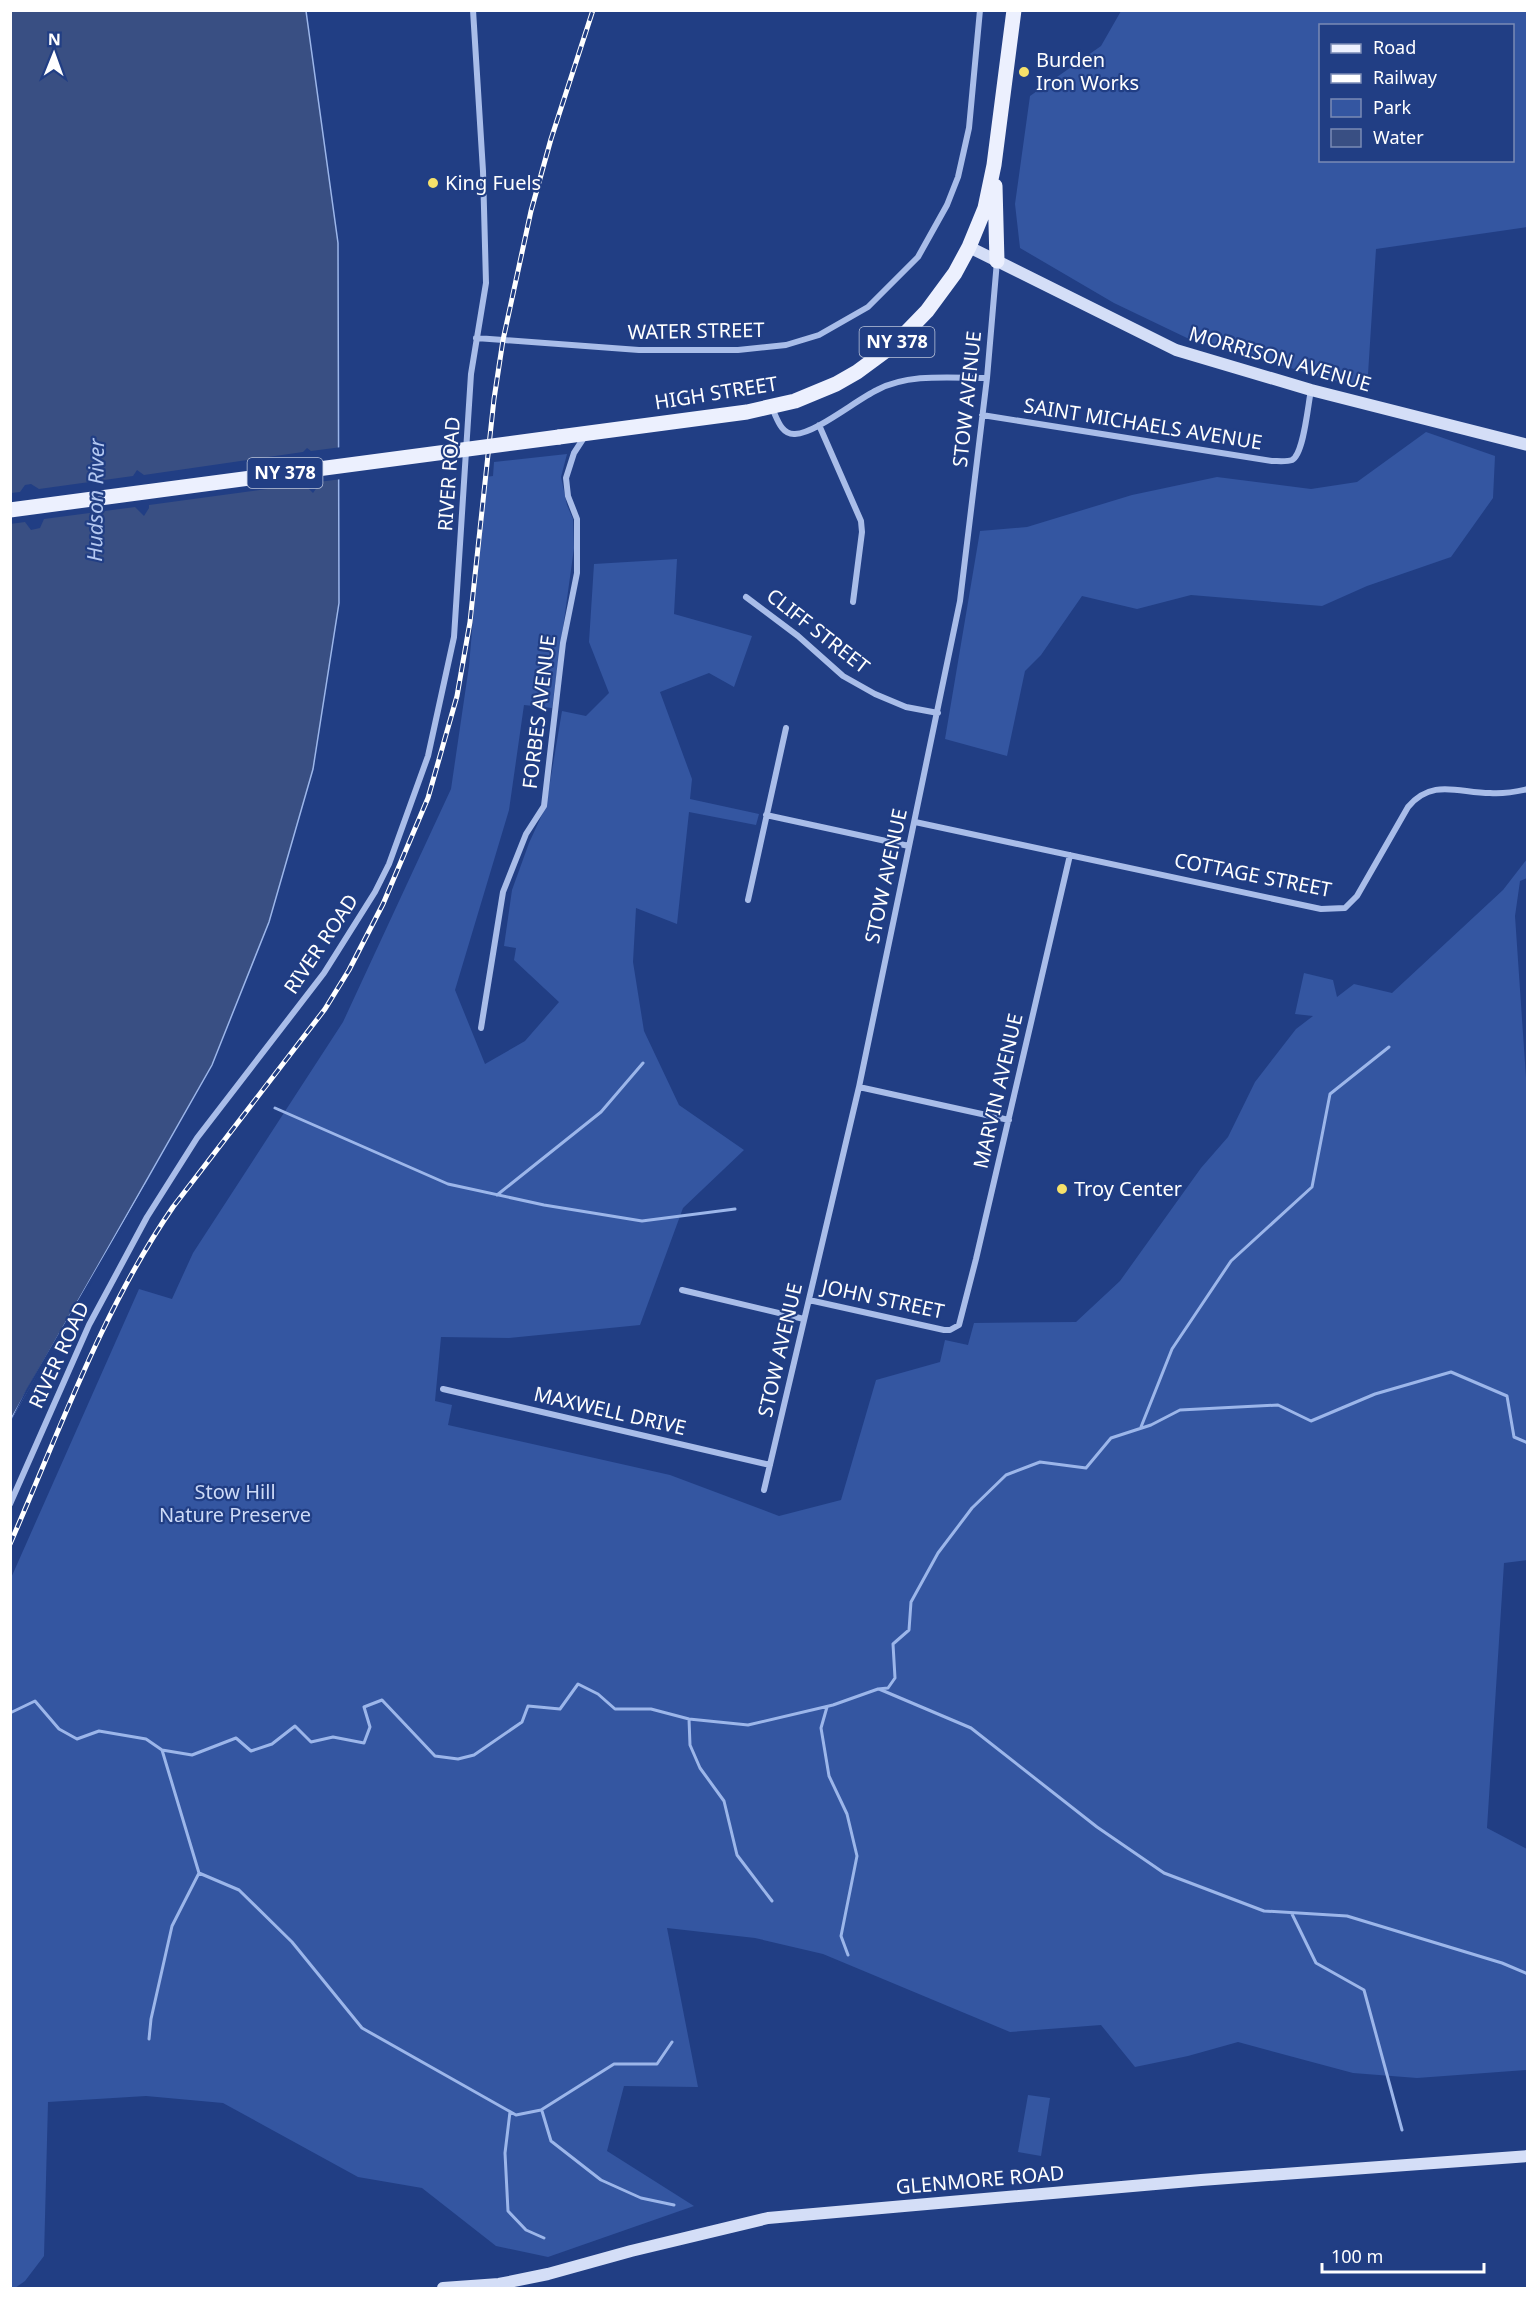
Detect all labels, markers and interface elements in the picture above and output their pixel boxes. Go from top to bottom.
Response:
north arrow [24,24,84,84]
legend [1319,24,1514,162]
text: N [48,28,61,50]
text: Road [1373,35,1416,59]
place label: Burden Iron Works [1036,46,1139,96]
marker: Burden Iron Works [1017,65,1031,79]
text: Railway [1373,65,1438,89]
text: Park [1373,95,1411,119]
text: Water [1373,125,1424,149]
place label: King Fuels [445,169,541,196]
marker: King Fuels [426,176,440,190]
street label: WATER STREET [627,316,765,345]
street label: MORRISON AVENUE [1186,320,1374,397]
road number: NY 378 [860,327,934,357]
street label: STOW AVENUE [946,329,987,468]
street label: HIGH STREET [653,369,779,416]
street label: SAINT MICHAELS AVENUE [1022,391,1264,456]
street label: RIVER ROAD [431,416,466,532]
water label: Hudson River [80,437,110,562]
road number: NY 378 [248,458,322,488]
street label: CLIFF STREET [761,582,875,679]
street label: FORBES AVENUE [516,633,561,790]
street label: STOW AVENUE [858,806,913,946]
street label: COTTAGE STREET [1172,846,1334,903]
street label: RIVER ROAD [277,888,364,999]
street label: MARVIN AVENUE [967,1011,1029,1171]
place label: Troy Center [1074,1175,1182,1202]
marker: Troy Center [1055,1182,1069,1196]
street label: JOHN STREET [818,1272,947,1325]
street label: STOW AVENUE [751,1280,808,1420]
street label: RIVER ROAD [22,1297,95,1413]
street label: MAXWELL DRIVE [531,1380,689,1441]
park label: Stow Hill Nature Preserve [159,1478,311,1528]
street label: GLENMORE ROAD [895,2159,1065,2200]
scale bar [1322,2236,1484,2274]
text: 100 m [1331,2244,1383,2268]

